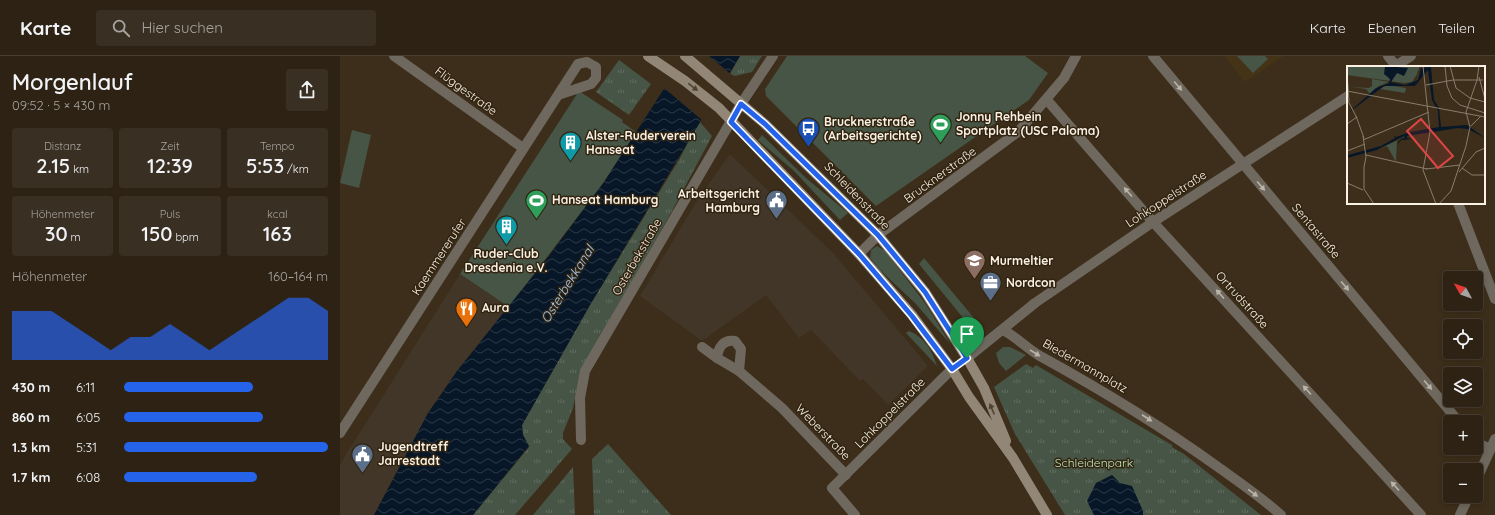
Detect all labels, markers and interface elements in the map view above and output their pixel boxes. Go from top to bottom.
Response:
search box [96,10,376,46]
text: Karte [20,16,72,40]
icon: search [110,17,132,39]
text: Hier suchen [142,18,223,37]
text: Karte [1310,19,1346,37]
text: Ebenen [1368,19,1416,37]
text: Teilen [1438,19,1475,37]
street label: Flüggestraße [432,63,500,118]
inset map [1347,66,1485,204]
text: Morgenlauf [12,68,133,96]
button: share [286,69,328,111]
one-way arrow [1174,81,1183,91]
one-way arrow [687,83,698,92]
text: 09:52 · 5 × 430 m [12,97,110,113]
place label: Jonny Rehbein Sportplatz (USC Paloma) [956,109,1100,138]
sports icon: Jonny Rehbein Sportplatz (USC Paloma) [928,111,954,144]
place label: Brucknerstraße (Arbeitsgerichte) [824,114,922,143]
bus stop icon: Brucknerstraße (Arbeitsgerichte) [796,116,822,149]
place label: Alster-Ruderverein Hanseat [586,128,696,157]
building icon: Alster-Ruderverein Hanseat [558,130,584,163]
text: Distanz [44,139,81,153]
text: Zeit [160,139,180,153]
text: Tempo [260,139,295,153]
street label: Brucknerstraße [901,143,979,206]
text: 2.15 [36,153,70,178]
text: 12:39 [147,153,193,178]
text: 5:53 [246,153,284,178]
street label: Schleidenstraße [821,159,894,233]
text: km [70,162,89,176]
text: /km [284,162,309,176]
street label: Lohkoppelstraße [1122,167,1209,230]
one-way arrow [1257,181,1266,192]
place label: Arbeitsgericht Hamburg [678,186,760,215]
sports icon: Hanseat Hamburg [523,187,549,220]
one-way arrow [1123,187,1132,198]
public building icon: Arbeitsgericht Hamburg [763,188,789,221]
place label: Hanseat Hamburg [552,192,659,207]
street label: Sentastraße [1289,200,1344,261]
text: Höhenmeter [31,207,95,221]
text: Puls [160,207,180,221]
text: kcal [267,207,288,221]
building icon: Ruder-Club Dresdenia e.V. [493,214,519,247]
street label: Kaemmererufer [408,215,469,298]
street label: Osterbekstraße [609,216,665,298]
text: 30 [45,221,68,246]
text: 150 [141,221,172,246]
text: 163 [263,221,292,246]
text: m [68,230,81,244]
text: bpm [172,230,199,244]
water label: Osterbekkanal [537,241,598,326]
place label: Ruder-Club Dresdenia e.V. [464,246,548,275]
school or university icon: Murmeltier [961,248,987,281]
place label: Murmeltier [990,253,1053,268]
text: Höhenmeter [12,268,87,284]
text: 160–164 m [268,268,328,284]
street label: Ortrudstraße [1213,268,1272,332]
office icon: Nordcon [977,270,1003,303]
north arrow [1443,271,1483,311]
map controls [1443,271,1483,503]
place label: Nordcon [1006,275,1056,290]
one-way arrow [1340,280,1349,291]
one-way arrow [1215,289,1224,299]
restaurant icon: Aura [453,295,479,328]
place label: Aura [482,300,509,315]
pin [950,317,984,358]
button: locate [1443,319,1483,359]
icon: arrive [956,323,978,345]
street label: Biedermannplatz [1040,335,1130,396]
one-way arrow [1029,349,1041,356]
button: layers [1443,367,1483,407]
street label: Lohkoppelstraße [851,374,928,451]
text: 430 m [12,379,50,395]
text: 6:11 [76,379,95,395]
one-way arrow [1424,380,1433,391]
one-way arrow [1303,385,1312,395]
street label: Weberstraße [793,400,854,463]
one-way arrow [989,403,995,415]
text: 860 m [12,409,50,425]
text: 6:05 [76,409,100,425]
one-way arrow [1141,415,1153,422]
button: + [1443,415,1483,455]
text: 1.3 km [12,439,50,455]
text: 5:31 [76,439,97,455]
place label: Jugendtreff Jarrestadt [378,439,449,468]
public building icon: Jugendtreff Jarrestadt [349,441,375,474]
park label: Schleidenpark [1055,455,1133,470]
button: − [1443,463,1483,503]
text: 1.7 km [12,469,50,485]
text: 6:08 [76,469,100,485]
one-way arrow [1390,481,1400,491]
one-way arrow [1248,488,1259,497]

